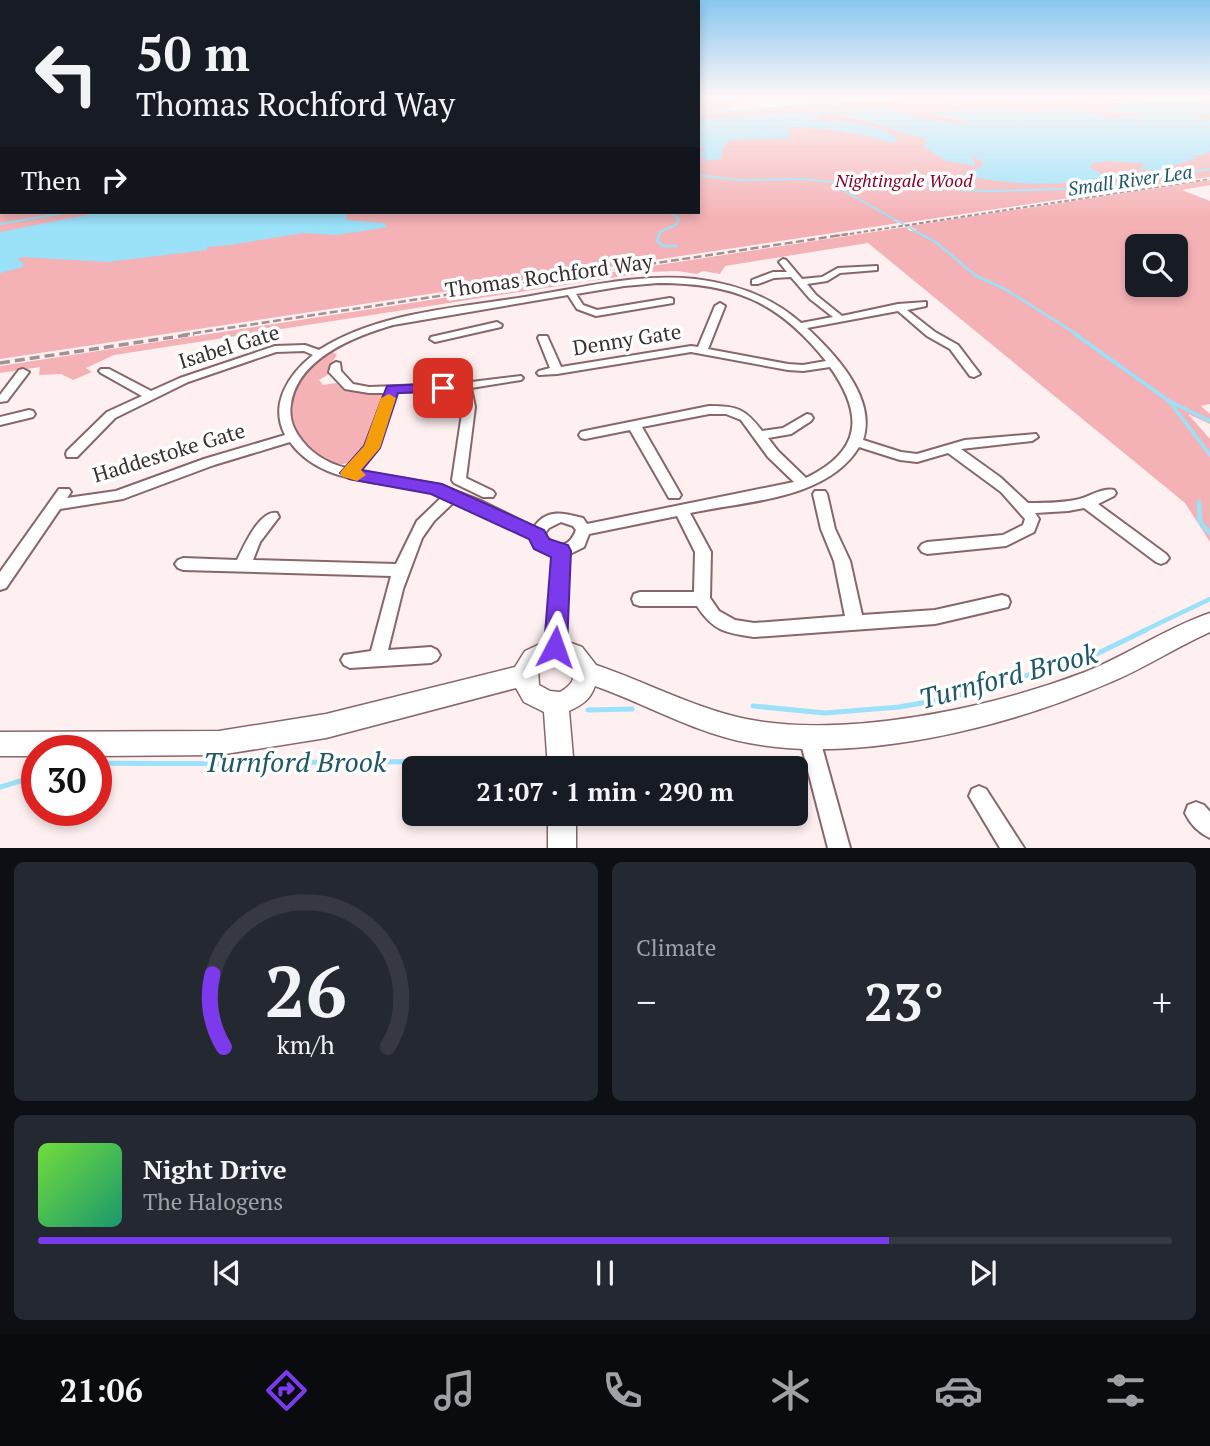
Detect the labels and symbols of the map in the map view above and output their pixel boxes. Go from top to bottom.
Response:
water label: Small River Lea [1066,158,1194,201]
park label: Nightingale Wood [834,168,973,192]
street label: Thomas Rochford Way [443,247,655,303]
street label: Isabel Gate [175,317,282,375]
street label: Denny Gate [571,317,683,361]
pin [413,358,473,418]
street label: Haddestoke Gate [89,416,248,489]
position arrow [518,610,592,684]
water label: Turnford Brook [915,634,1101,717]
speed limit sign: 30 [21,735,112,826]
water label: Turnford Brook [204,743,387,780]

